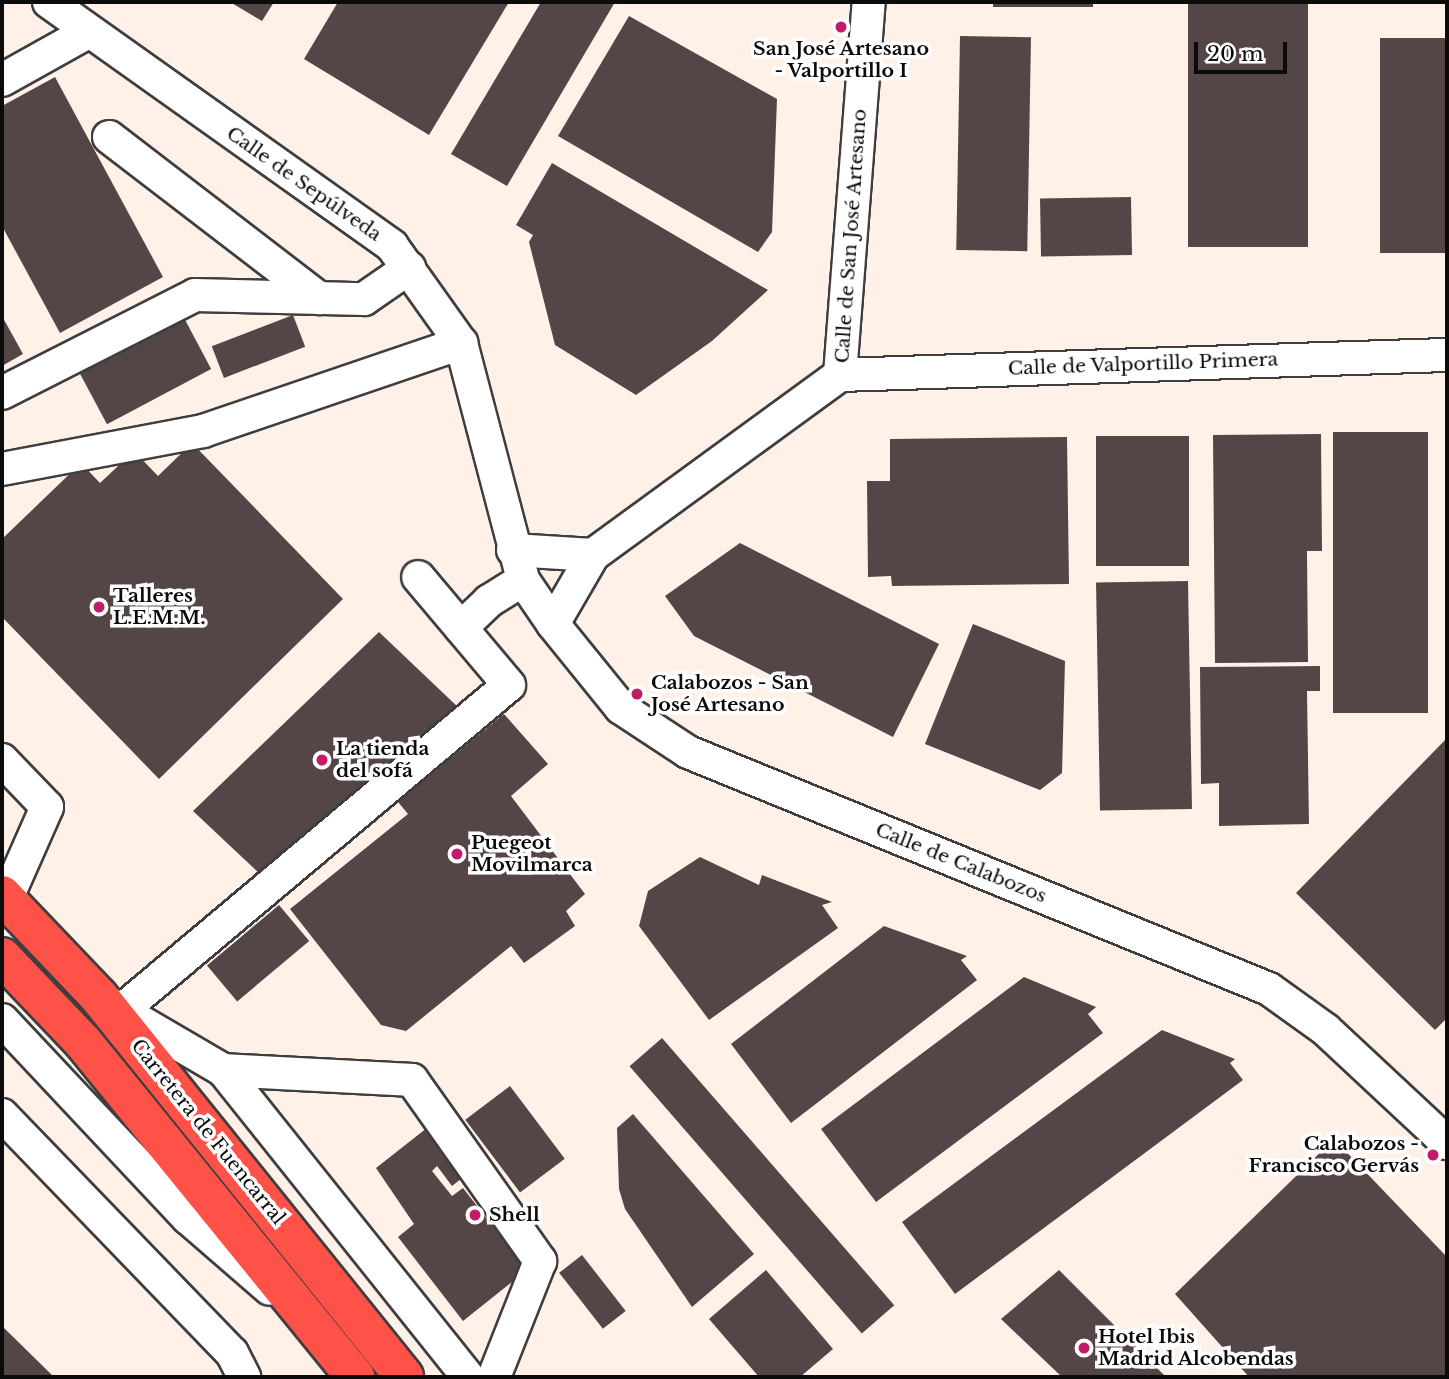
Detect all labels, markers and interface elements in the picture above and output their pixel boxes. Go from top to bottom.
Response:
marker: San José Artesano - Valportillo I [833,19,849,35]
scale bar [1197,28,1290,72]
place label: San José Artesano - Valportillo I [753,38,929,82]
text: 20 m [1207,41,1264,67]
street label: Calle de San José Artesano [831,108,871,364]
street label: Calle de Sepúlveda [222,122,386,246]
street label: Calle de Valportillo Primera [1007,348,1279,380]
place label: Talleres L.E.M.M. [113,585,205,629]
marker: Talleres L.E.M.M. [91,599,107,615]
place label: Calabozos - San José Artesano [651,672,809,716]
marker: Calabozos - San José Artesano [629,686,645,702]
place label: La tienda del sofá [336,738,429,782]
marker: La tienda del sofá [314,752,330,768]
street label: Calle de Calabozos [872,818,1050,908]
place label: Puegeot Movilmarca [471,832,593,876]
marker: Puegeot Movilmarca [449,846,465,862]
street label: Carretera de Fuencarral [126,1035,290,1229]
place label: Calabozos - Francisco Gervás [1248,1133,1419,1177]
marker: Calabozos - Francisco Gervás [1425,1147,1441,1163]
place label: Shell [489,1204,540,1226]
marker: Shell [467,1207,483,1223]
place label: Hotel Ibis Madrid Alcobendas [1098,1326,1294,1370]
marker: Hotel Ibis Madrid Alcobendas [1076,1340,1092,1356]

